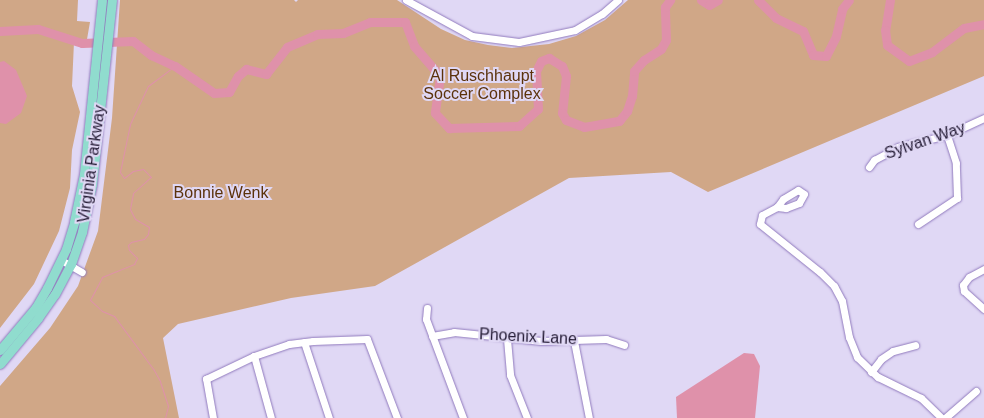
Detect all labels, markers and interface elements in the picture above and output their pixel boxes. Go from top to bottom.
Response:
park label: Al Ruschhaupt Soccer Complex [423,66,541,104]
street label: Virginia Parkway [74,104,110,224]
street label: Sylvan Way [882,118,968,164]
park label: Bonnie Wenk [174,183,268,203]
street label: Phoenix Lane [479,325,577,349]

